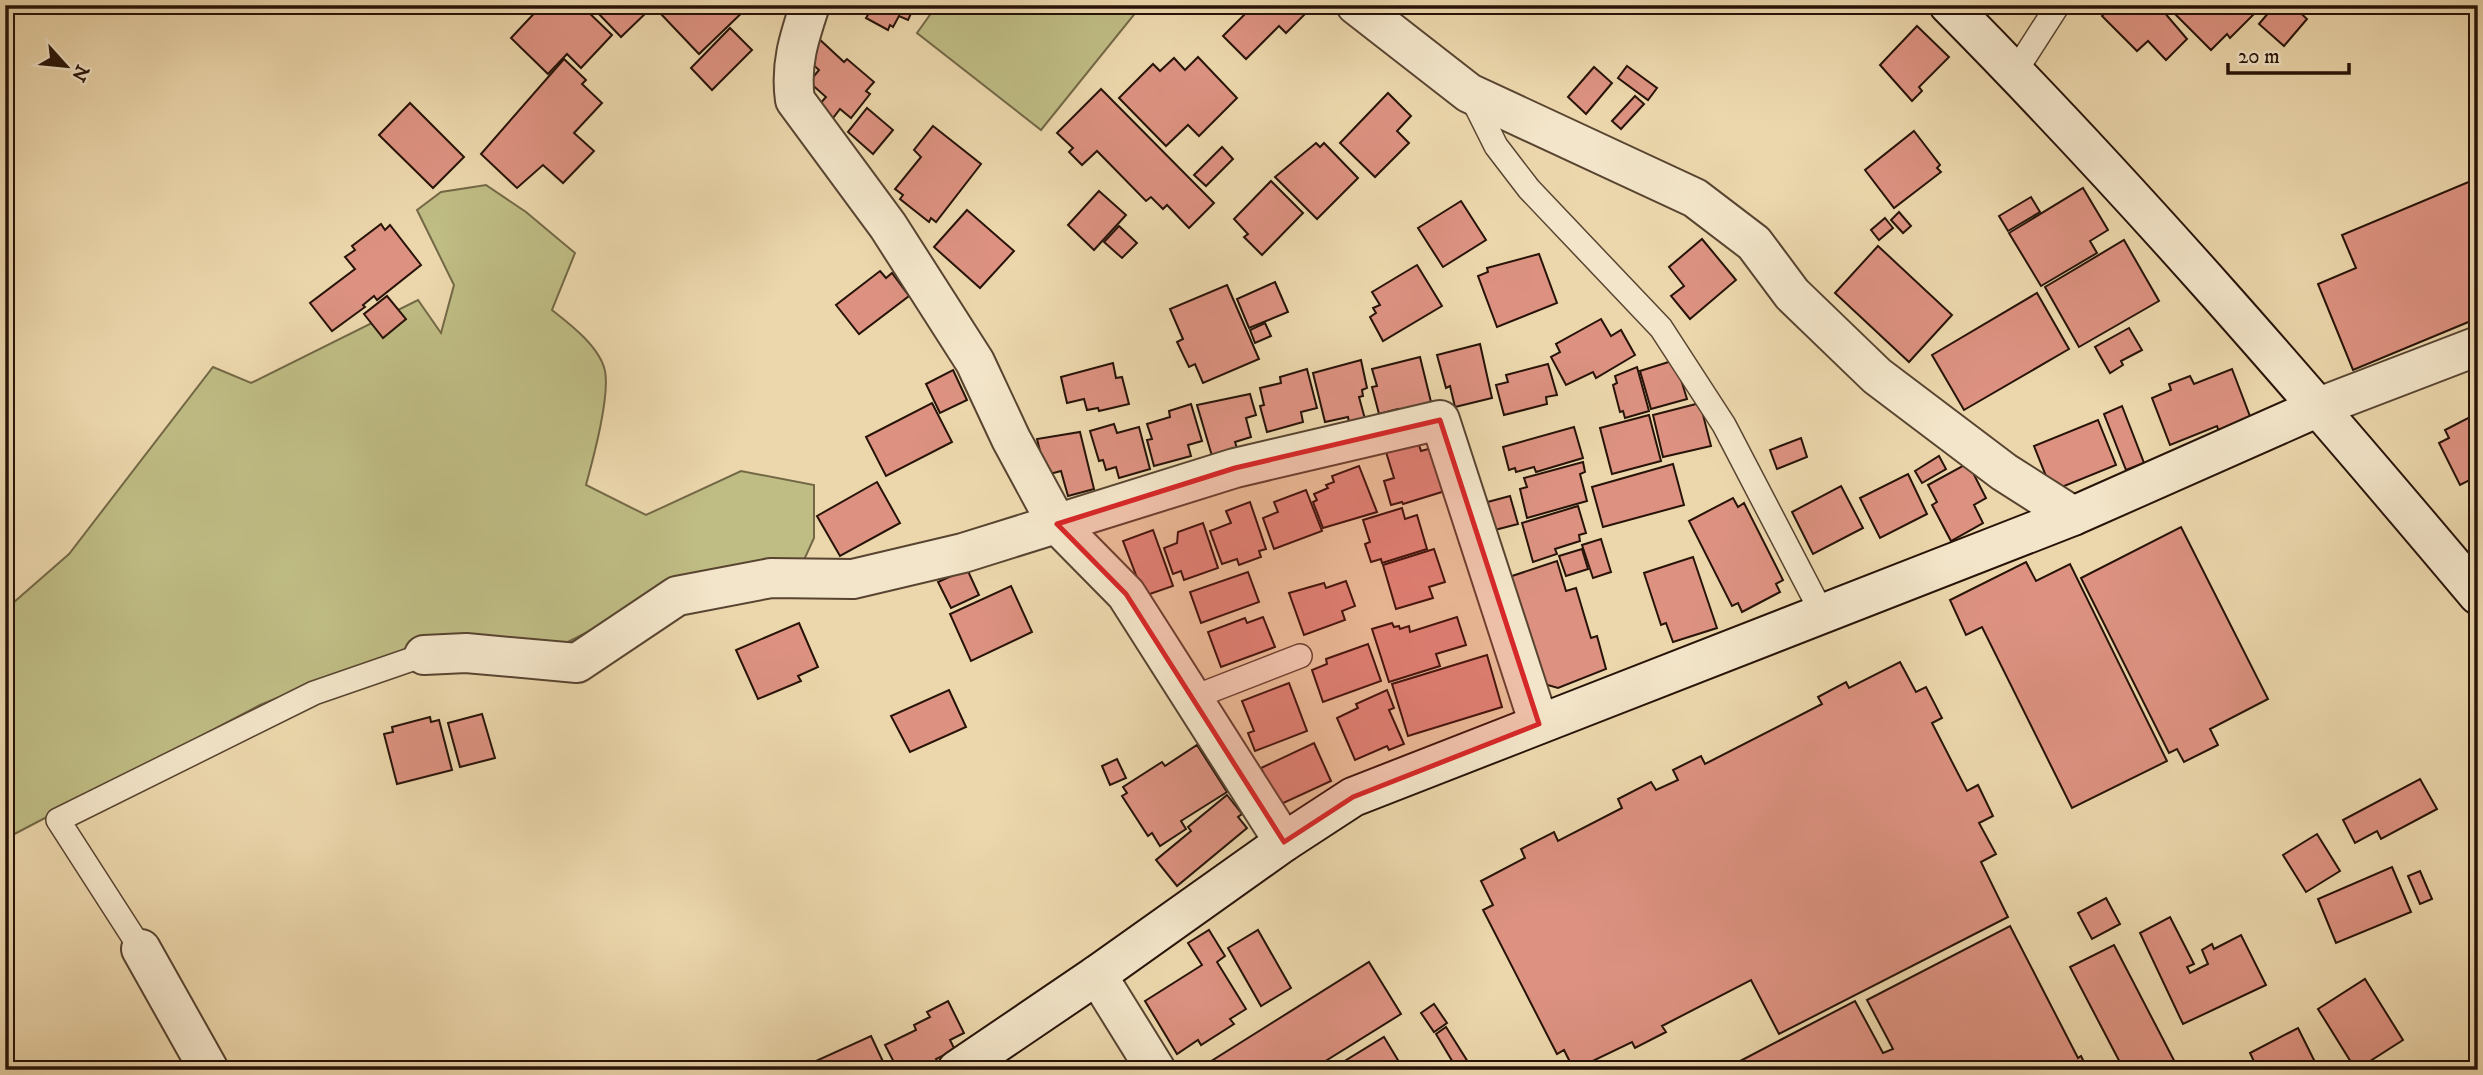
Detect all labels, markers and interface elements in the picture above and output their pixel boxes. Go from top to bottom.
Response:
north arrow [32,32,102,102]
scale bar [2228,32,2348,76]
text: 20 m [2238,44,2280,70]
text: N [66,61,94,86]

